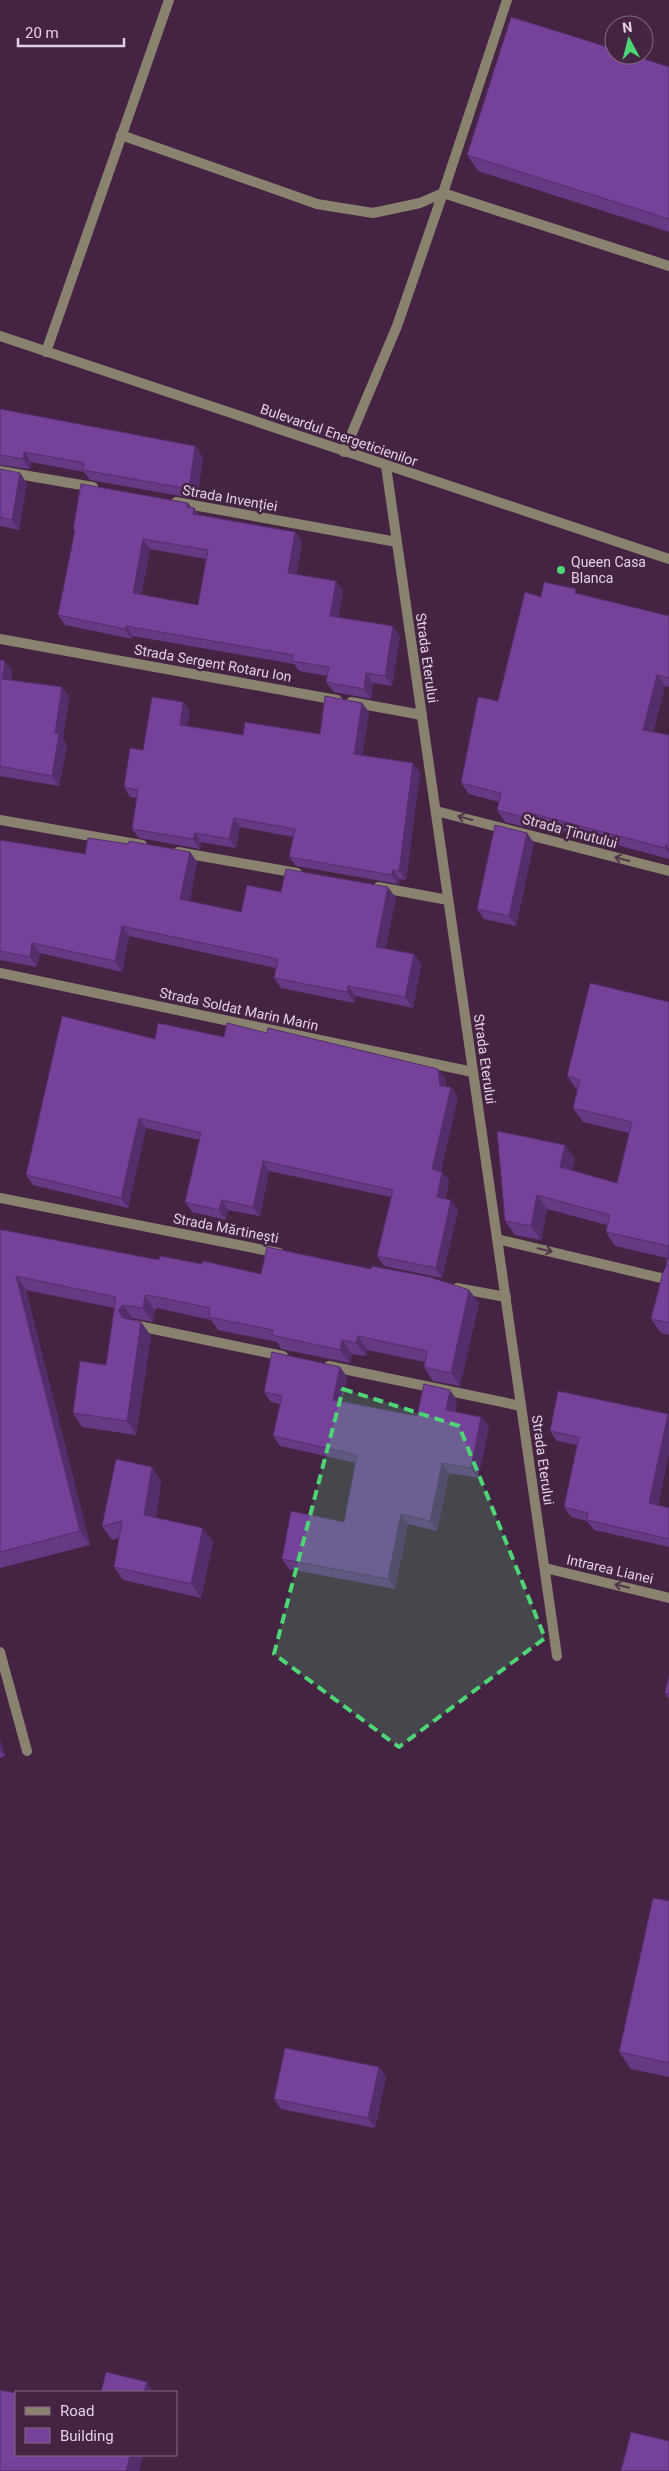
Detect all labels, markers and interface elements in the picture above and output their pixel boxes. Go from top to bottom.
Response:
scale bar [18,15,124,47]
north arrow [604,15,654,65]
text: N [622,19,633,36]
text: 20 m [25,24,59,42]
street label: Bulevardul Energeticienilor [258,401,420,470]
street label: Strada Invenției [181,482,279,515]
place label: Queen Casa Blanca [571,554,646,586]
marker: Queen Casa Blanca [555,564,567,576]
street label: Strada Eterului [413,612,441,704]
street label: Strada Sergent Rotaru Ion [133,641,293,685]
street label: Strada Ținutului [520,811,619,852]
one-way arrow [457,813,473,822]
one-way arrow [614,854,630,863]
street label: Strada Soldat Marin Marin [158,984,320,1034]
street label: Strada Eterului [471,1013,499,1105]
street label: Strada Mărtinești [172,1210,280,1247]
one-way arrow [536,1246,552,1255]
street label: Strada Eterului [529,1414,557,1506]
street label: Intrarea Lianei [565,1551,655,1587]
one-way arrow [614,1581,630,1590]
legend [15,2391,178,2456]
text: Road [60,2402,94,2420]
text: Building [60,2427,114,2445]

